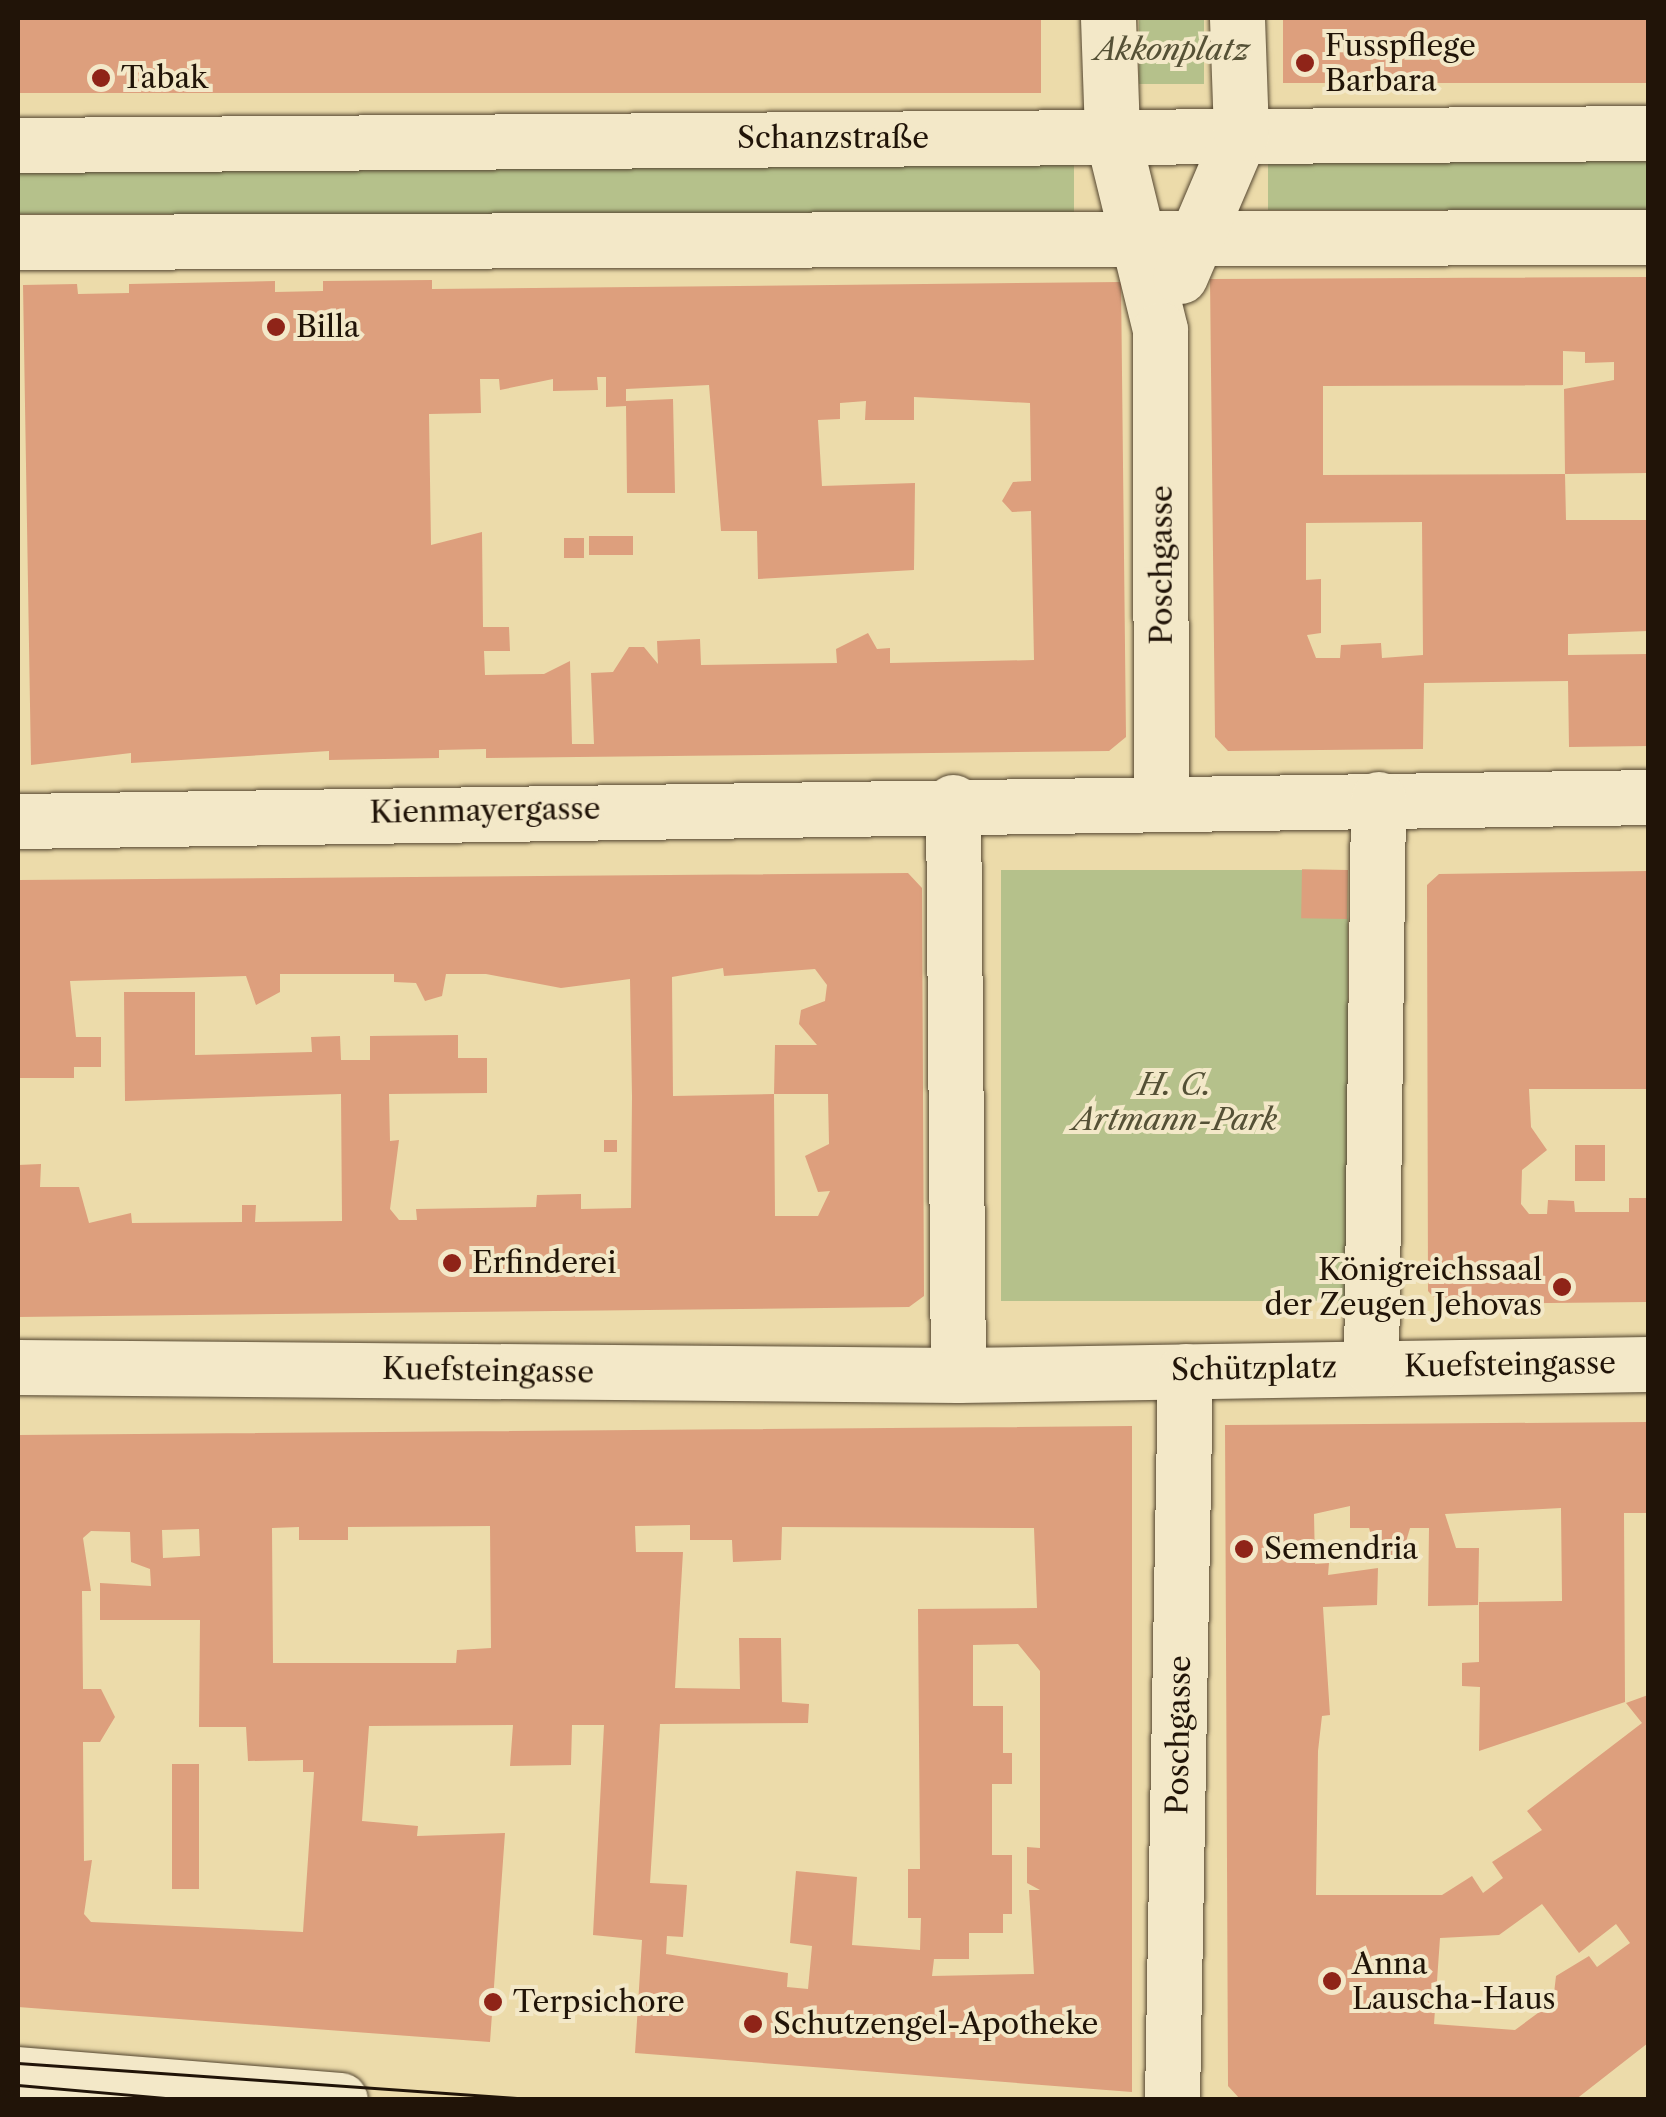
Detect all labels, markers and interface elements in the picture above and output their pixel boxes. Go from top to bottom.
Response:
place label: Fusspflege Barbara [1325,28,1476,98]
park label: Akkonplatz [1094,32,1250,68]
marker: Fusspflege Barbara [1294,52,1316,74]
place label: Tabak [121,60,208,96]
marker: Tabak [90,67,112,89]
street label: Schanzstraße [737,120,929,156]
place label: Billa [296,309,360,345]
marker: Billa [265,316,287,338]
street label: Poschgasse [1144,485,1180,645]
street label: Kienmayergasse [369,791,601,831]
park label: H. C. Artmann-Park [1073,1067,1277,1138]
place label: Erfinderei [472,1245,616,1281]
marker: Erfinderei [441,1252,463,1274]
place label: Königreichssaal der Zeugen Jehovas [1264,1252,1542,1322]
marker: Königreichssaal der Zeugen Jehovas [1551,1276,1573,1298]
street label: Kuefsteingasse [1404,1345,1616,1385]
street label: Schützplatz [1171,1350,1337,1388]
street label: Kuefsteingasse [382,1351,594,1391]
place label: Semendria [1264,1531,1418,1567]
marker: Semendria [1233,1538,1255,1560]
street label: Poschgasse [1160,1655,1198,1815]
place label: Anna Lauscha-Haus [1352,1946,1556,2016]
marker: Anna Lauscha-Haus [1321,1970,1343,1992]
place label: Terpsichore [513,1984,685,2020]
marker: Terpsichore [482,1991,504,2013]
place label: Schutzengel-Apotheke [773,2006,1098,2042]
marker: Schutzengel-Apotheke [742,2013,764,2035]

